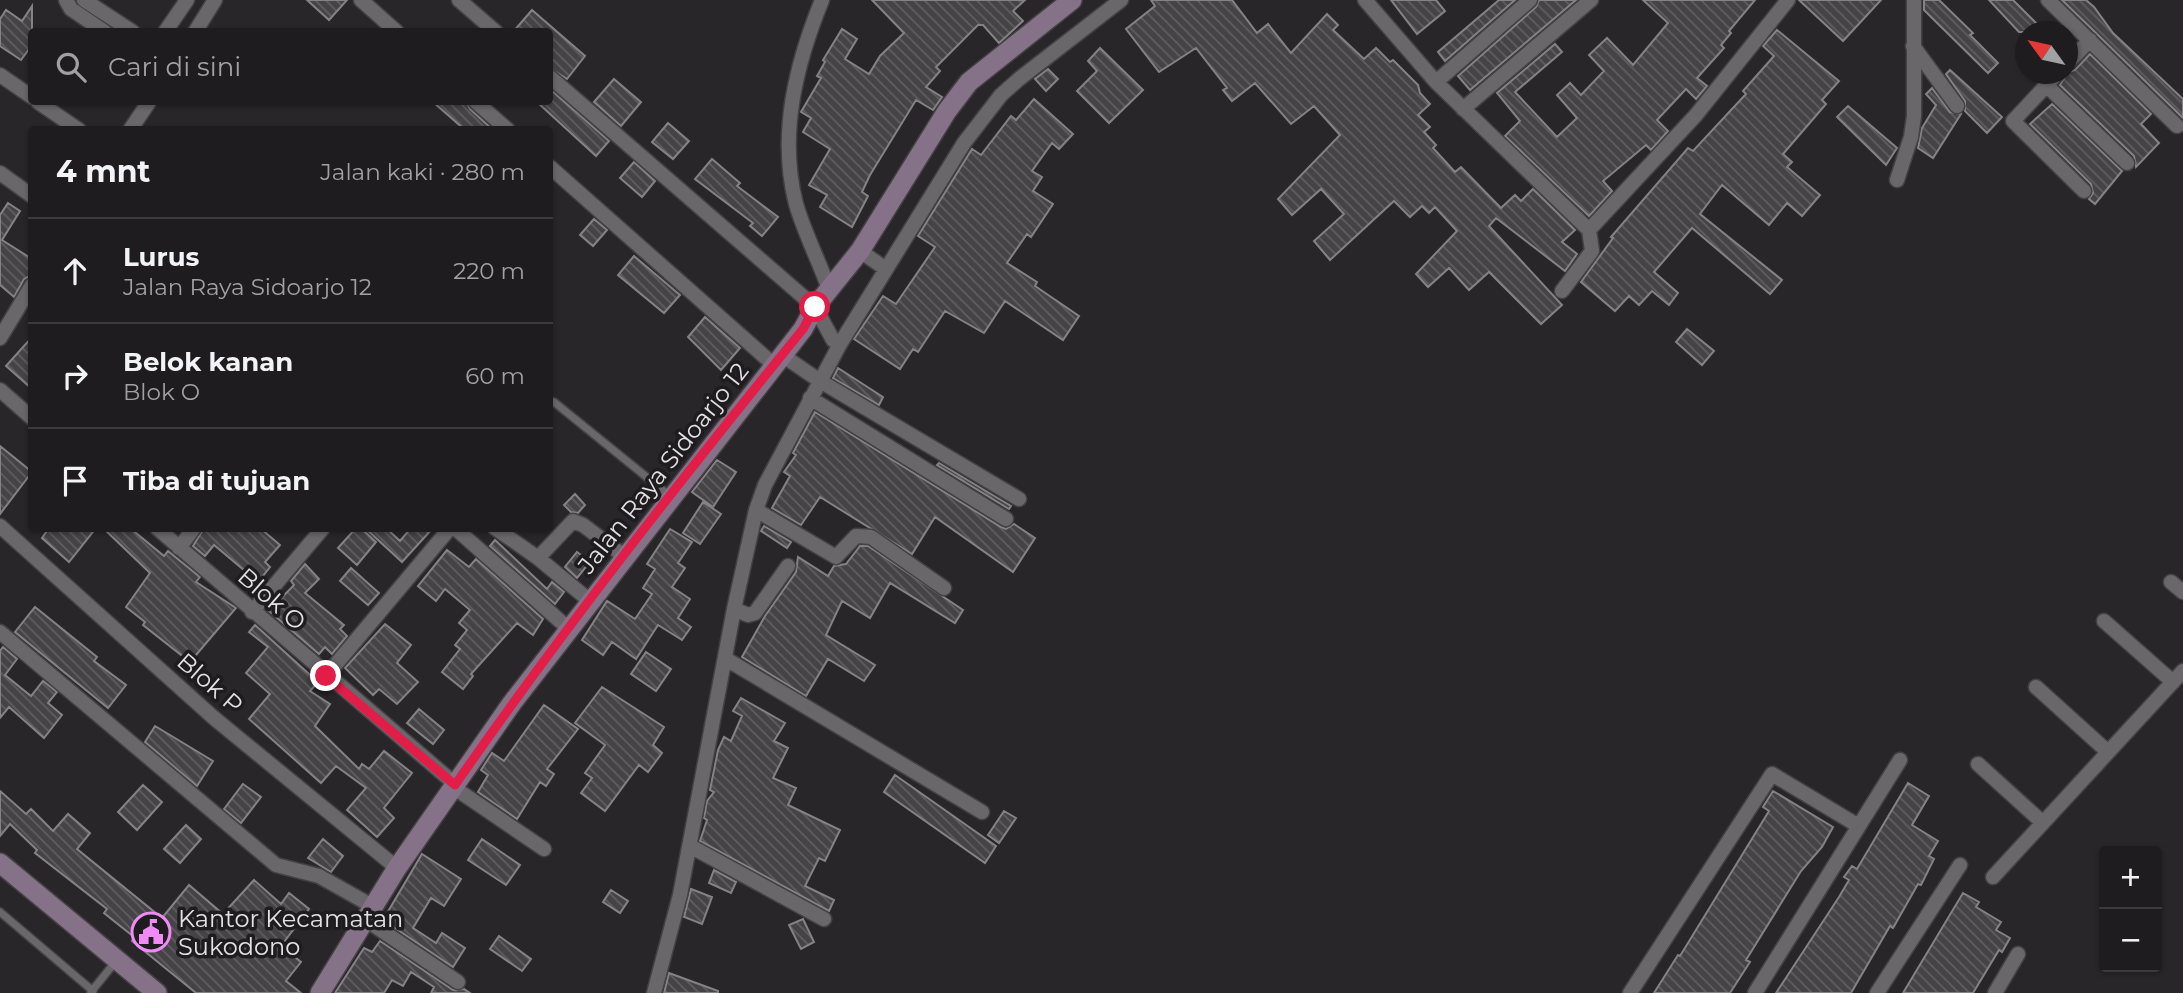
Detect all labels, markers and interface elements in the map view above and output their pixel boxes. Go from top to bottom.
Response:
north arrow [2015,21,2078,84]
search box [28,28,553,105]
icon: search [52,48,90,86]
text: Cari di sini [108,51,241,83]
text: 4 mnt [56,153,150,190]
text: Jalan kaki · 280 m [320,158,525,186]
text: Lurus [123,241,199,273]
icon: ahead [56,252,94,290]
text: 220 m [453,257,525,285]
text: Jalan Raya Sidoarjo 12 [123,273,372,301]
route start [799,291,830,322]
text: Belok kanan [123,346,293,378]
icon: right [56,357,94,395]
street label: Jalan Raya Sidoarjo 12 [571,357,754,580]
text: 60 m [465,362,525,390]
text: Blok O [123,378,200,406]
icon: arrive [56,462,94,500]
text: Tiba di tujuan [123,465,310,497]
street label: Blok O [232,562,312,636]
street label: Blok P [171,647,249,719]
route end [310,660,341,691]
map controls [2099,846,2162,972]
button: + [2099,846,2162,909]
place label: Kantor Kecamatan Sukodono [178,904,403,961]
button: − [2099,909,2162,972]
public building icon: Kantor Kecamatan Sukodono [130,911,172,953]

